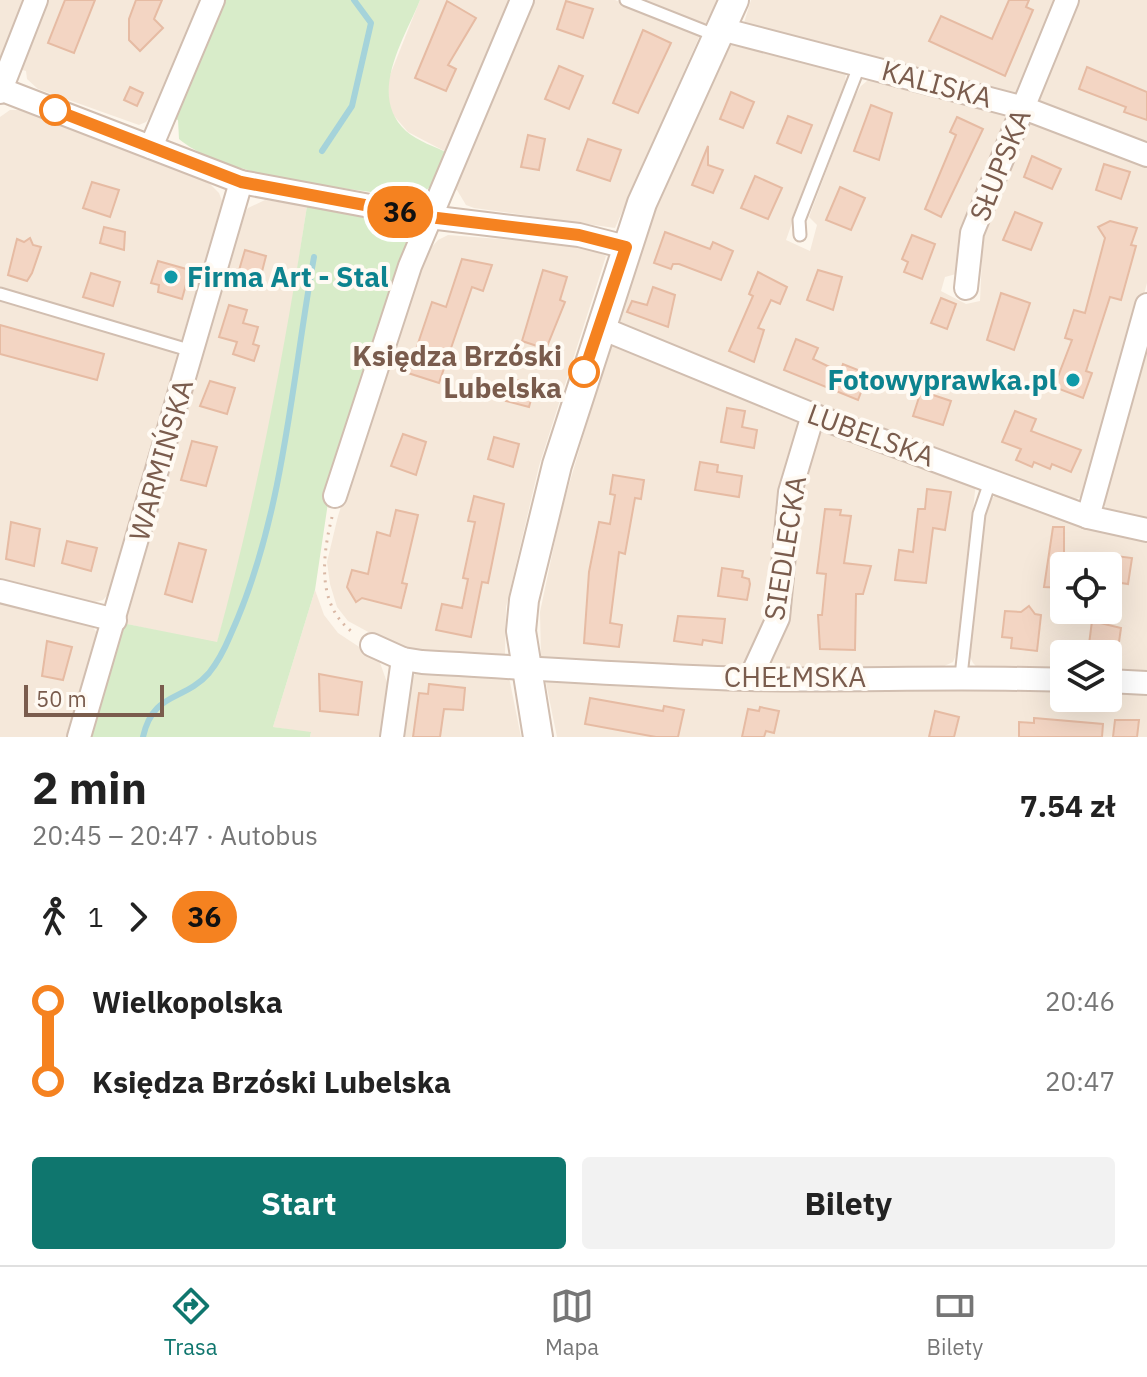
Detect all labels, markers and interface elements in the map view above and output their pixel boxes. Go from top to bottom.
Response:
street label: KALISKA [878,51,996,116]
unlabelled marker [40,95,70,125]
street label: SŁUPSKA [960,103,1039,226]
line badge: 36 [364,186,436,238]
text: 36 [383,193,417,230]
place label: Firma Art - Stal [187,258,389,295]
marker: Firma Art - Stal [162,268,180,286]
place label: Księdza Brzóski Lubelska [352,337,562,406]
marker: Księdza Brzóski Lubelska [569,357,599,387]
place label: Fotowyprawka.pl [827,361,1057,398]
marker: Fotowyprawka.pl [1064,371,1082,389]
street label: WARMIŃSKA [120,375,201,545]
street label: LUBELSKA [802,394,940,475]
street label: SIEDLECKA [755,473,814,623]
map controls [1050,552,1122,712]
button: locate [1050,552,1122,624]
button: layers [1050,640,1122,712]
street label: CHEŁMSKA [724,658,866,695]
scale bar [24,681,164,717]
text: 50 m [36,684,87,713]
text: 2 min [32,759,147,816]
text: 7.54 zł [1020,786,1115,825]
text: 20:45 – 20:47 · Autobus [32,818,318,852]
icon: walk [32,895,76,939]
icon: forward [116,895,160,939]
text: 36 [188,898,221,935]
text: 1 [88,900,104,934]
text: Wielkopolska [92,982,283,1021]
text: 20:46 [1045,984,1115,1018]
text: Księdza Brzóski Lubelska [92,1062,451,1101]
text: 20:47 [1045,1064,1115,1098]
button: Start [32,1157,566,1249]
button: Bilety [582,1157,1115,1249]
tab: Trasa [164,1284,218,1361]
tab: Mapa [545,1284,599,1361]
tab: Bilety [927,1284,983,1361]

